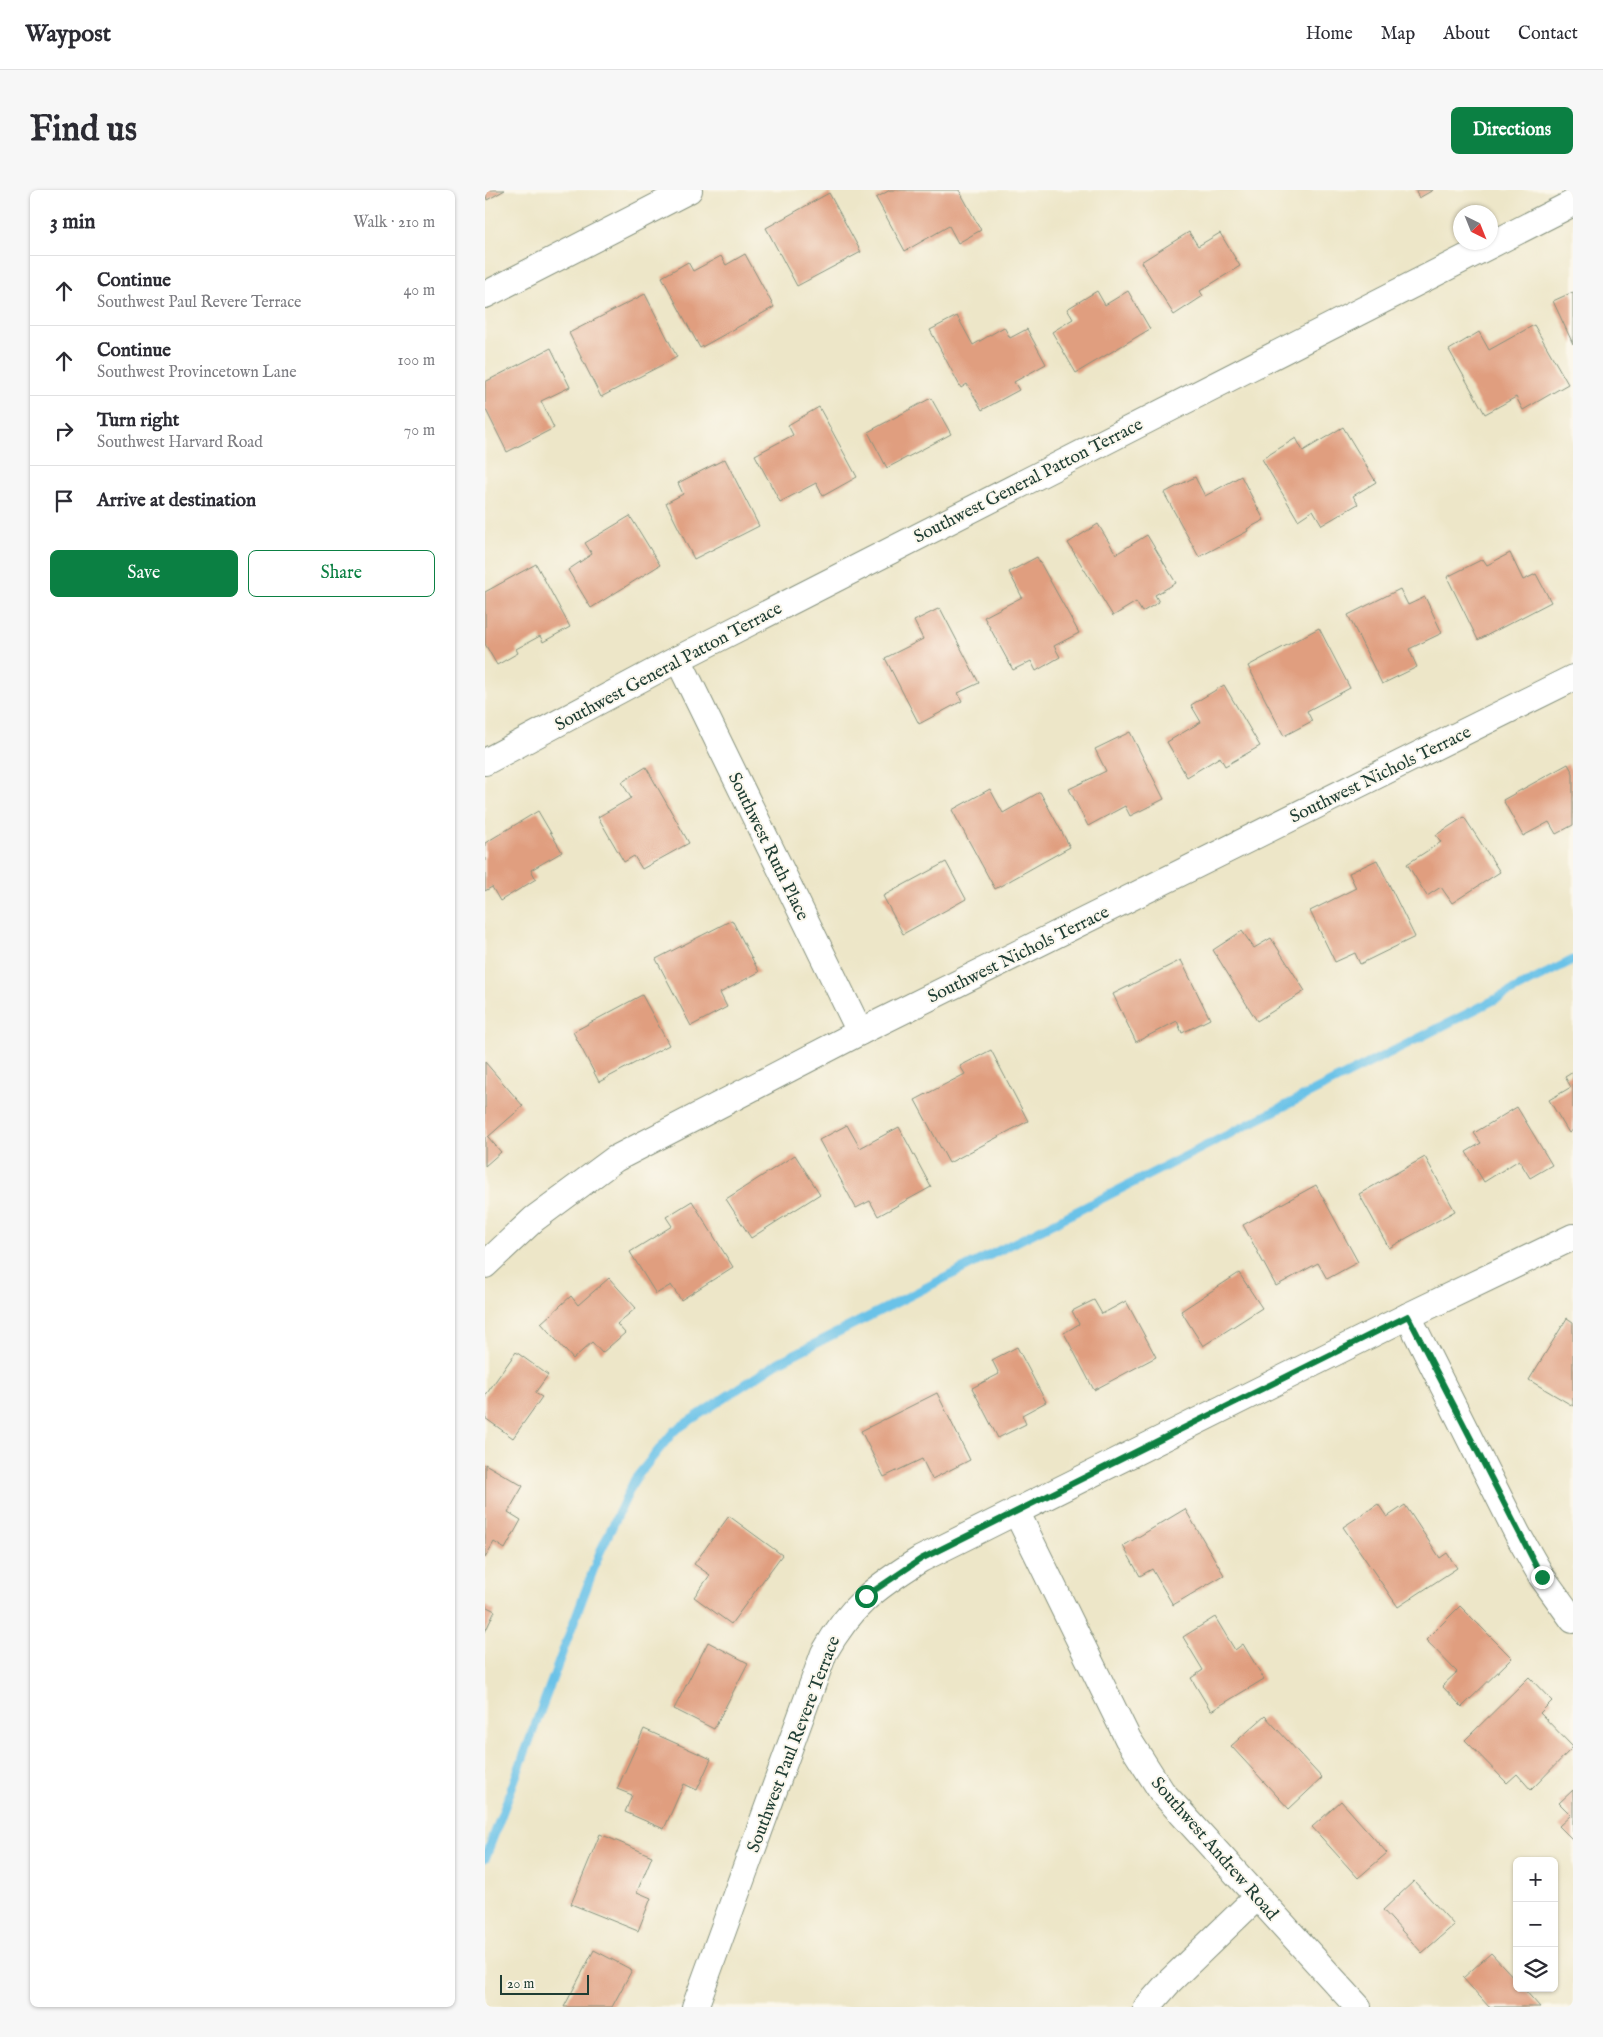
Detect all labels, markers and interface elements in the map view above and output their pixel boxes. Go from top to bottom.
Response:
text: Waypost [25,19,111,50]
text: Home [1306,23,1353,46]
text: Map [1381,23,1415,46]
text: About [1443,23,1490,46]
text: Contact [1518,23,1578,46]
button: Directions [1451,107,1573,154]
text: Find us [30,108,137,153]
north arrow [1453,205,1498,250]
text: 3 min [50,209,95,236]
text: Walk · 210 m [353,213,435,233]
text: Continue [97,269,171,293]
icon: ahead [50,277,78,305]
text: 40 m [403,281,435,301]
text: Southwest Paul Revere Terrace [97,293,301,313]
text: Continue [97,339,171,363]
icon: ahead [50,347,78,375]
text: 100 m [398,351,435,371]
text: Southwest Provincetown Lane [97,363,297,383]
text: Turn right [97,409,179,433]
street label: Southwest General Patton Terrace [910,413,1147,549]
icon: right [50,417,78,445]
text: 70 m [404,421,435,441]
text: Southwest Harvard Road [97,433,263,453]
icon: arrive [50,487,78,515]
text: Arrive at destination [97,489,256,513]
button: Save [50,550,238,597]
button: Share [248,550,435,597]
street label: Southwest General Patton Terrace [551,598,786,737]
street label: Southwest Nichols Terrace [1286,721,1475,829]
street label: Southwest Ruth Place [722,769,813,924]
street label: Southwest Nichols Terrace [924,901,1113,1009]
route end [1531,1566,1554,1589]
route start [855,1585,878,1608]
street label: Southwest Paul Revere Terrace [742,1633,846,1856]
street label: Southwest Andrew Road [1145,1772,1283,1926]
map controls [1513,1857,1558,1992]
button: + [1513,1857,1558,1902]
button: − [1513,1902,1558,1947]
button: layers [1513,1947,1558,1992]
scale bar [500,1972,589,1995]
text: 20 m [507,1975,534,1993]

